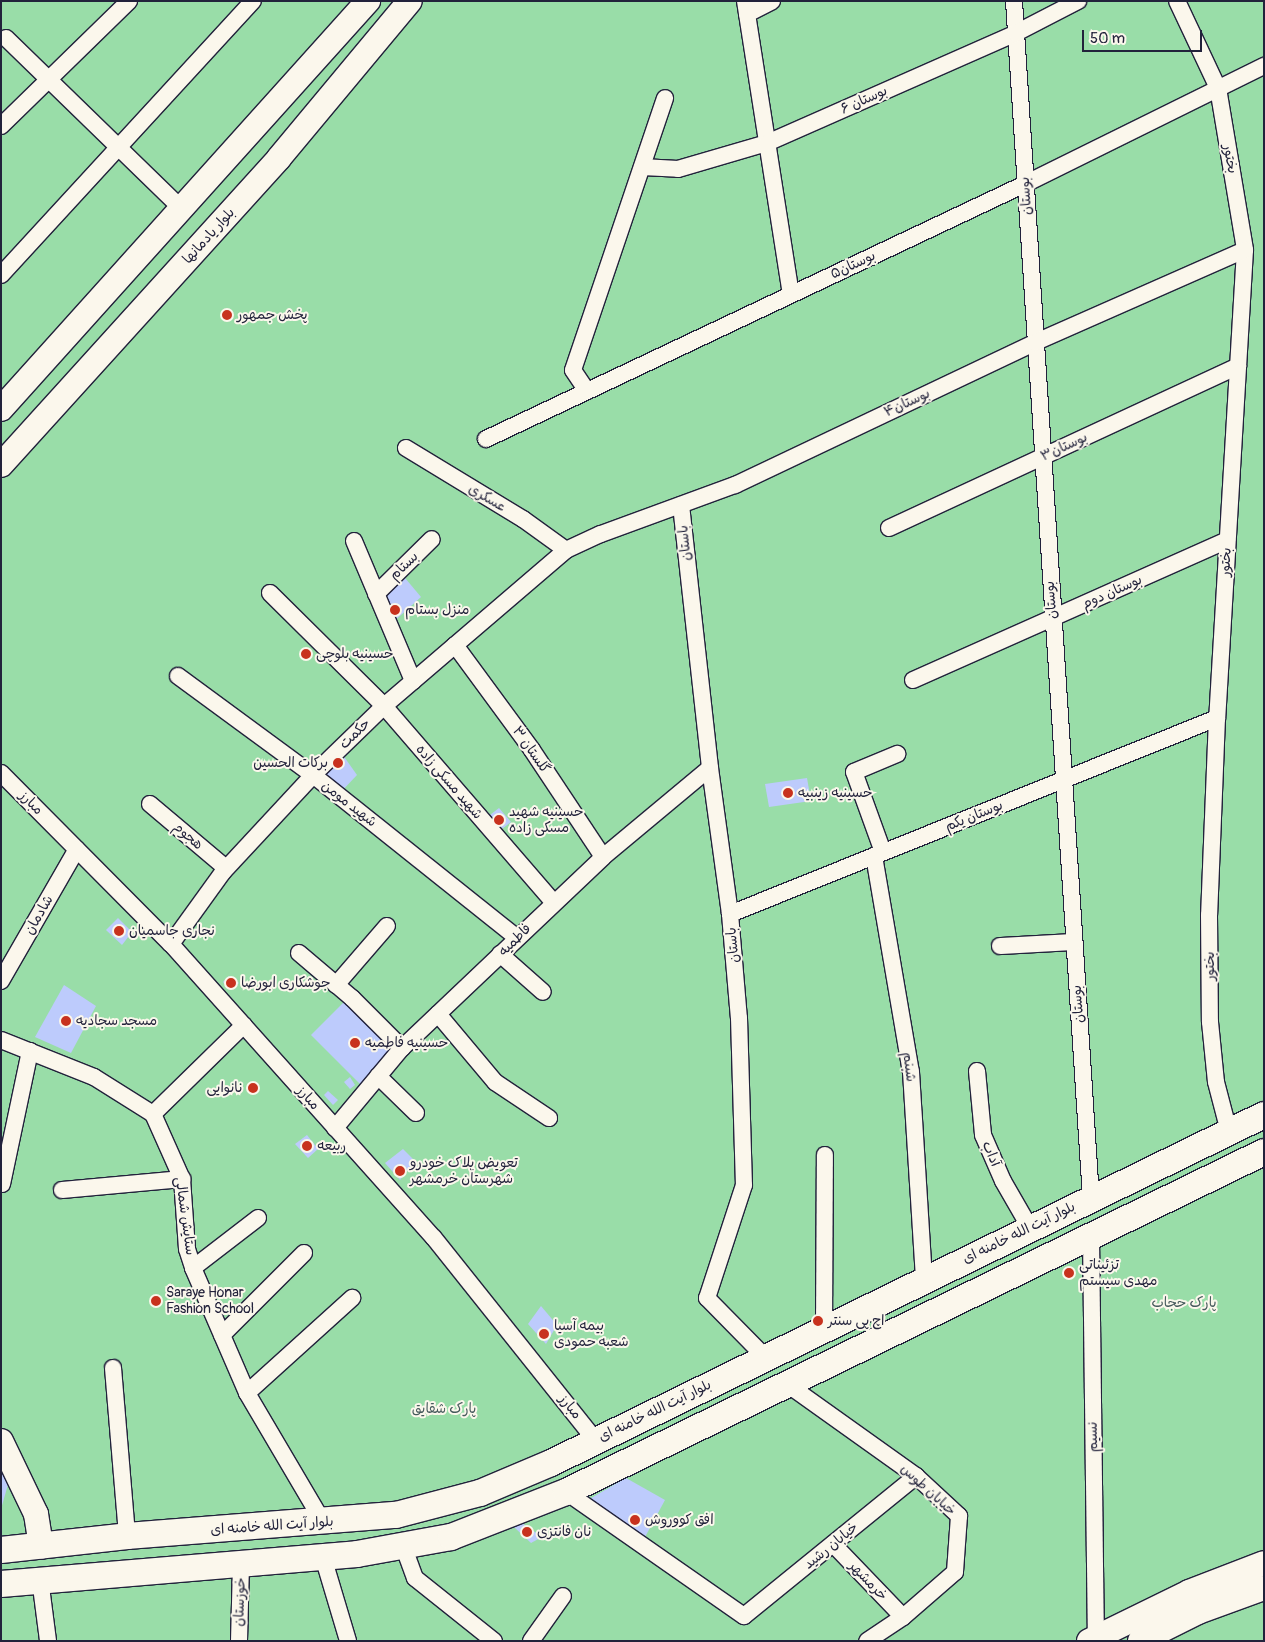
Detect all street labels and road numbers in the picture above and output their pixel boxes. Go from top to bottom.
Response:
street label: بوستان ۶ [838,82,890,118]
street label: بختور [1219,143,1241,175]
street label: بوستان [1016,176,1036,216]
street label: بلوار یادمانها [179,204,239,268]
street label: بوستان۵ [828,247,878,283]
street label: بوستان۴ [881,385,933,421]
street label: بوستان۳ [1038,429,1090,465]
street label: عسکری [465,481,509,515]
street label: باستان [675,524,695,562]
street label: بختور [1217,547,1235,577]
street label: بستام [386,548,422,584]
street label: بوستان دوم [1079,571,1145,613]
street label: بوستان [1041,580,1061,620]
street label: حکمت [336,715,374,753]
street label: گلستان ۳ [509,723,553,777]
street label: شهید مسکی زاده [412,741,486,823]
street label: شهید مومن [318,777,380,831]
street label: مبارز [16,788,46,818]
street label: بوستان یکم [943,797,1005,835]
street label: هجوم [170,819,206,853]
street label: شادمان [21,892,57,938]
street label: فاطمیه [495,920,535,960]
street label: باستان [723,926,743,964]
street label: بختور [1202,951,1218,981]
street label: بوستان [1068,984,1088,1024]
street label: شبنم [899,1051,919,1083]
street label: مبارز [293,1082,323,1114]
street label: آداب [978,1139,1004,1169]
street label: ستایش شمالی [171,1176,199,1256]
street label: بلوار آیت الله خامنه ای [960,1198,1078,1268]
street label: بلوار آیت الله خامنه ای [596,1376,714,1446]
street label: مبارز [555,1391,585,1423]
street label: نسیم [1084,1422,1102,1452]
street label: خیابان طوس [897,1461,959,1519]
street label: بلوار آیت الله خامنه ای [210,1513,334,1539]
street label: خیابان رشید [800,1519,862,1573]
street label: خرمشهر [845,1558,891,1604]
street label: خوزستان [231,1577,249,1627]

